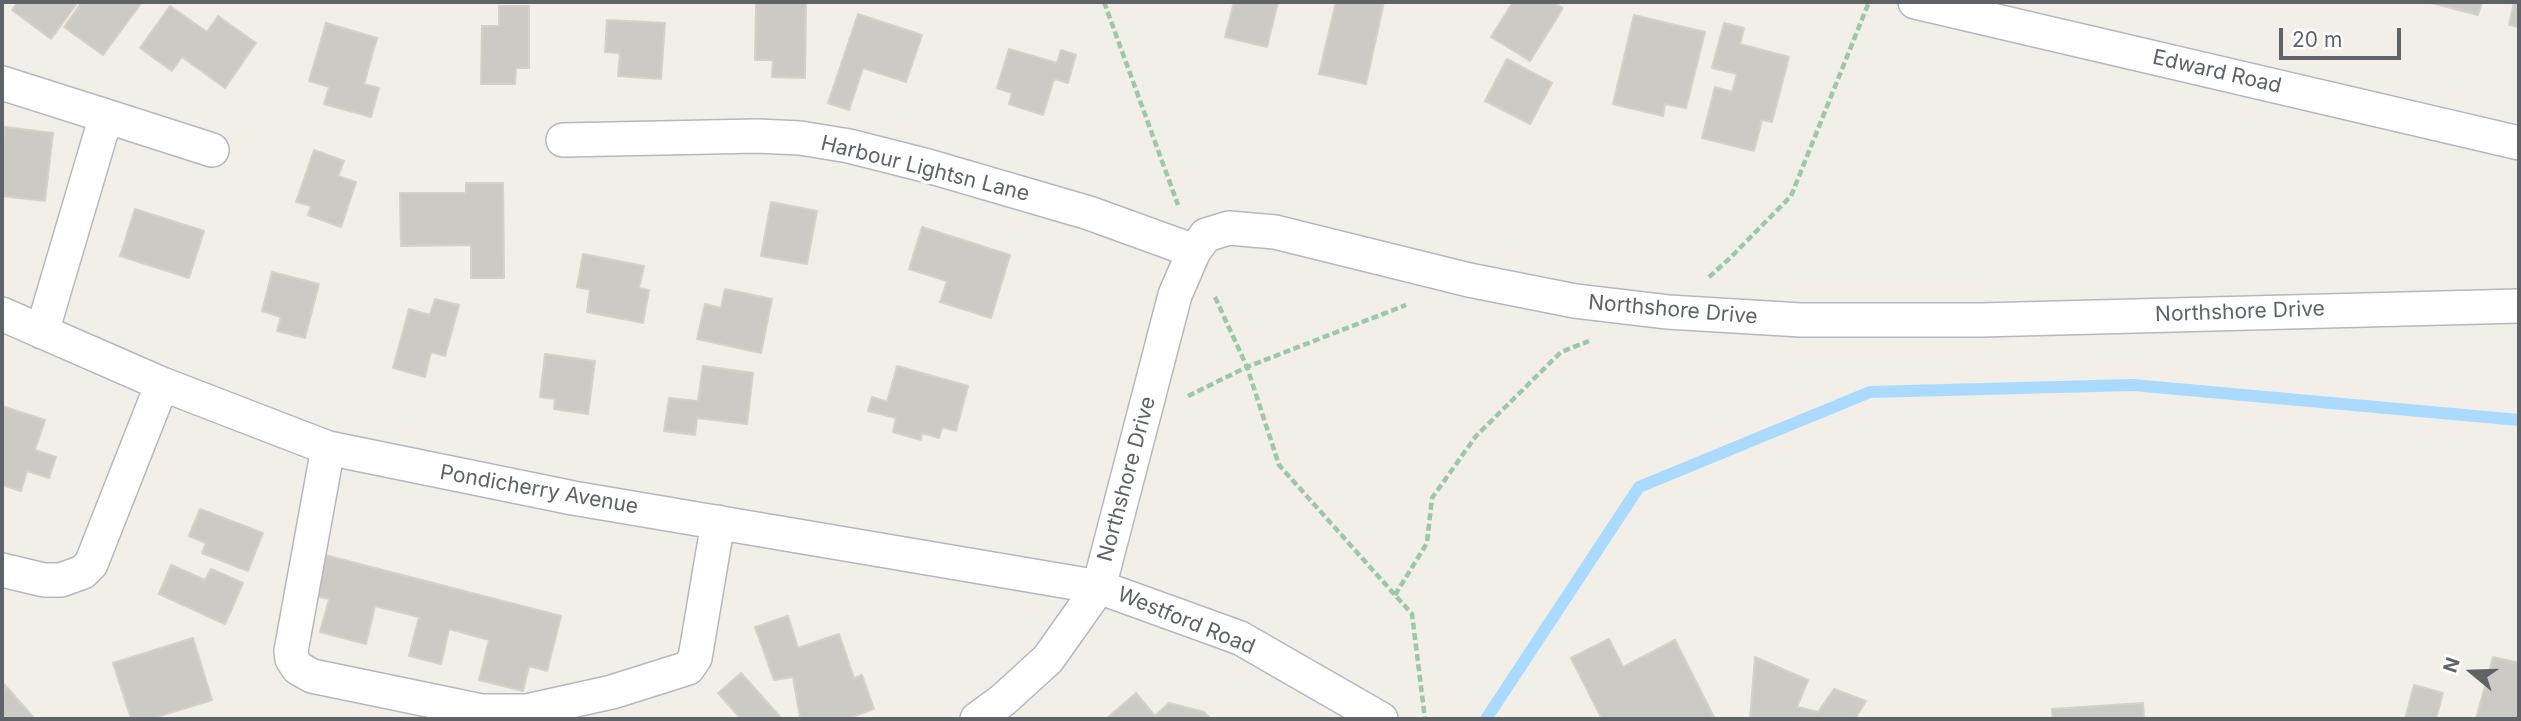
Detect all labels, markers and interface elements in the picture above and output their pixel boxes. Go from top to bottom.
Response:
scale bar [2283,14,2406,58]
text: 20 m [2292,27,2342,52]
street label: Edward Road [2150,45,2284,99]
street label: Harbour Lightsn Lane [818,131,1032,207]
street label: Northshore Drive [1587,290,1759,330]
street label: Northshore Drive [2155,296,2325,328]
street label: Northshore Drive [1093,394,1161,564]
street label: Pondicherry Avenue [438,460,640,520]
street label: Westford Road [1114,582,1258,660]
north arrow [2437,637,2507,707]
text: N [2438,654,2465,676]

